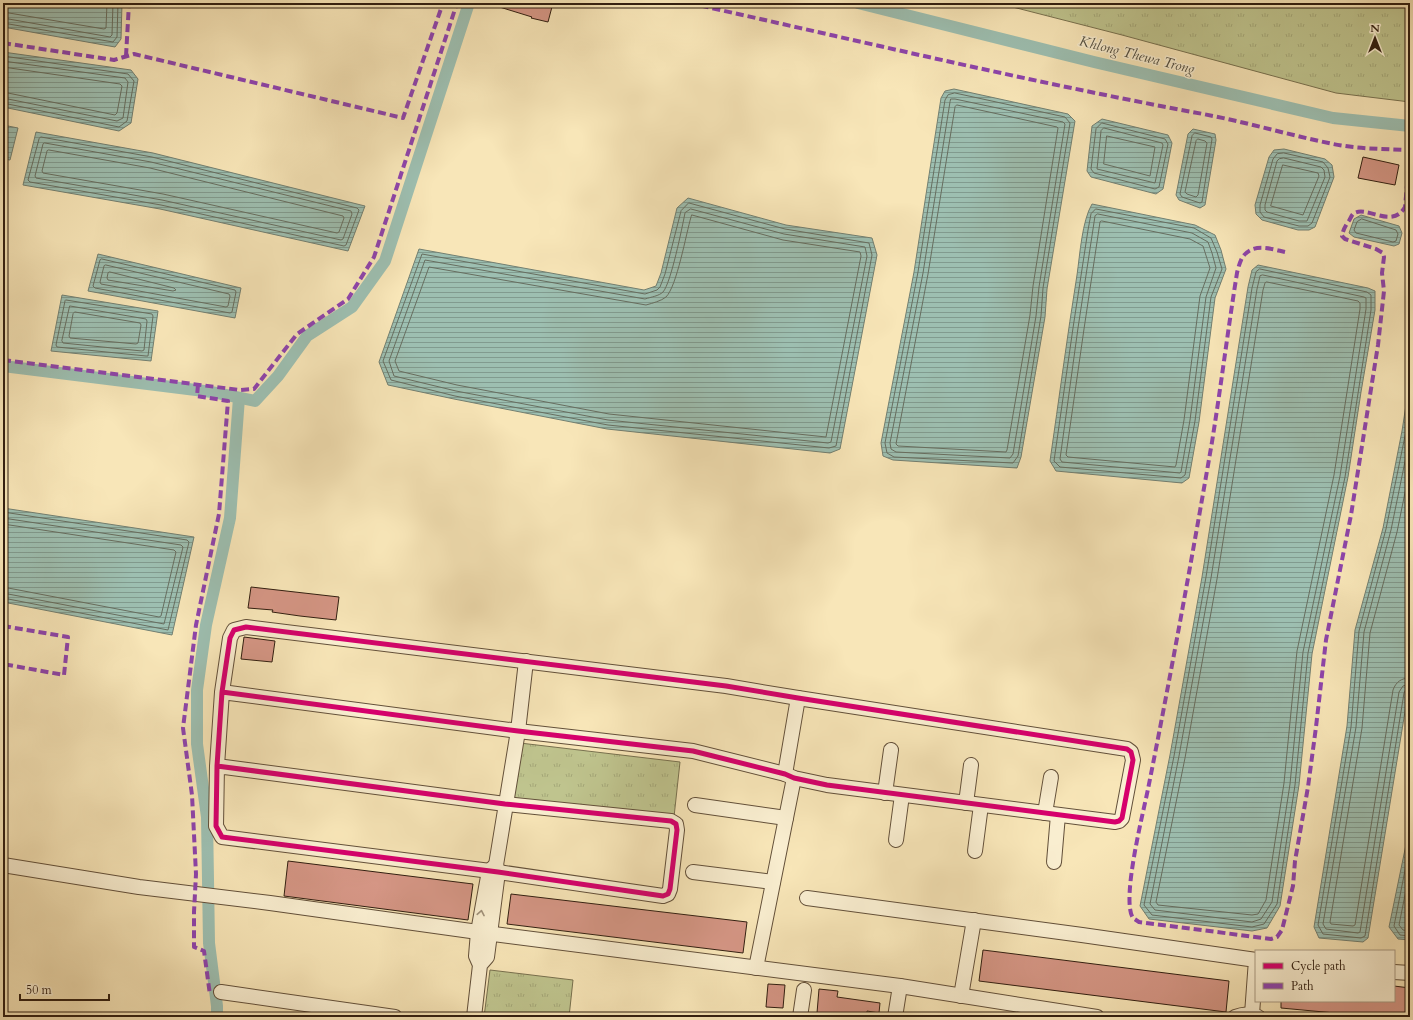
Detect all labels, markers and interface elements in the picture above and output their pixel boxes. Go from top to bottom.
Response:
north arrow [1355,18,1395,58]
text: N [1370,21,1380,36]
water label: Khlong Thewa Trong [1077,31,1197,79]
one-way arrow [476,910,485,916]
legend [1255,950,1395,1002]
text: Cycle path [1291,958,1346,974]
scale bar [20,976,109,1002]
text: Path [1291,978,1314,994]
text: 50 m [26,982,53,998]

